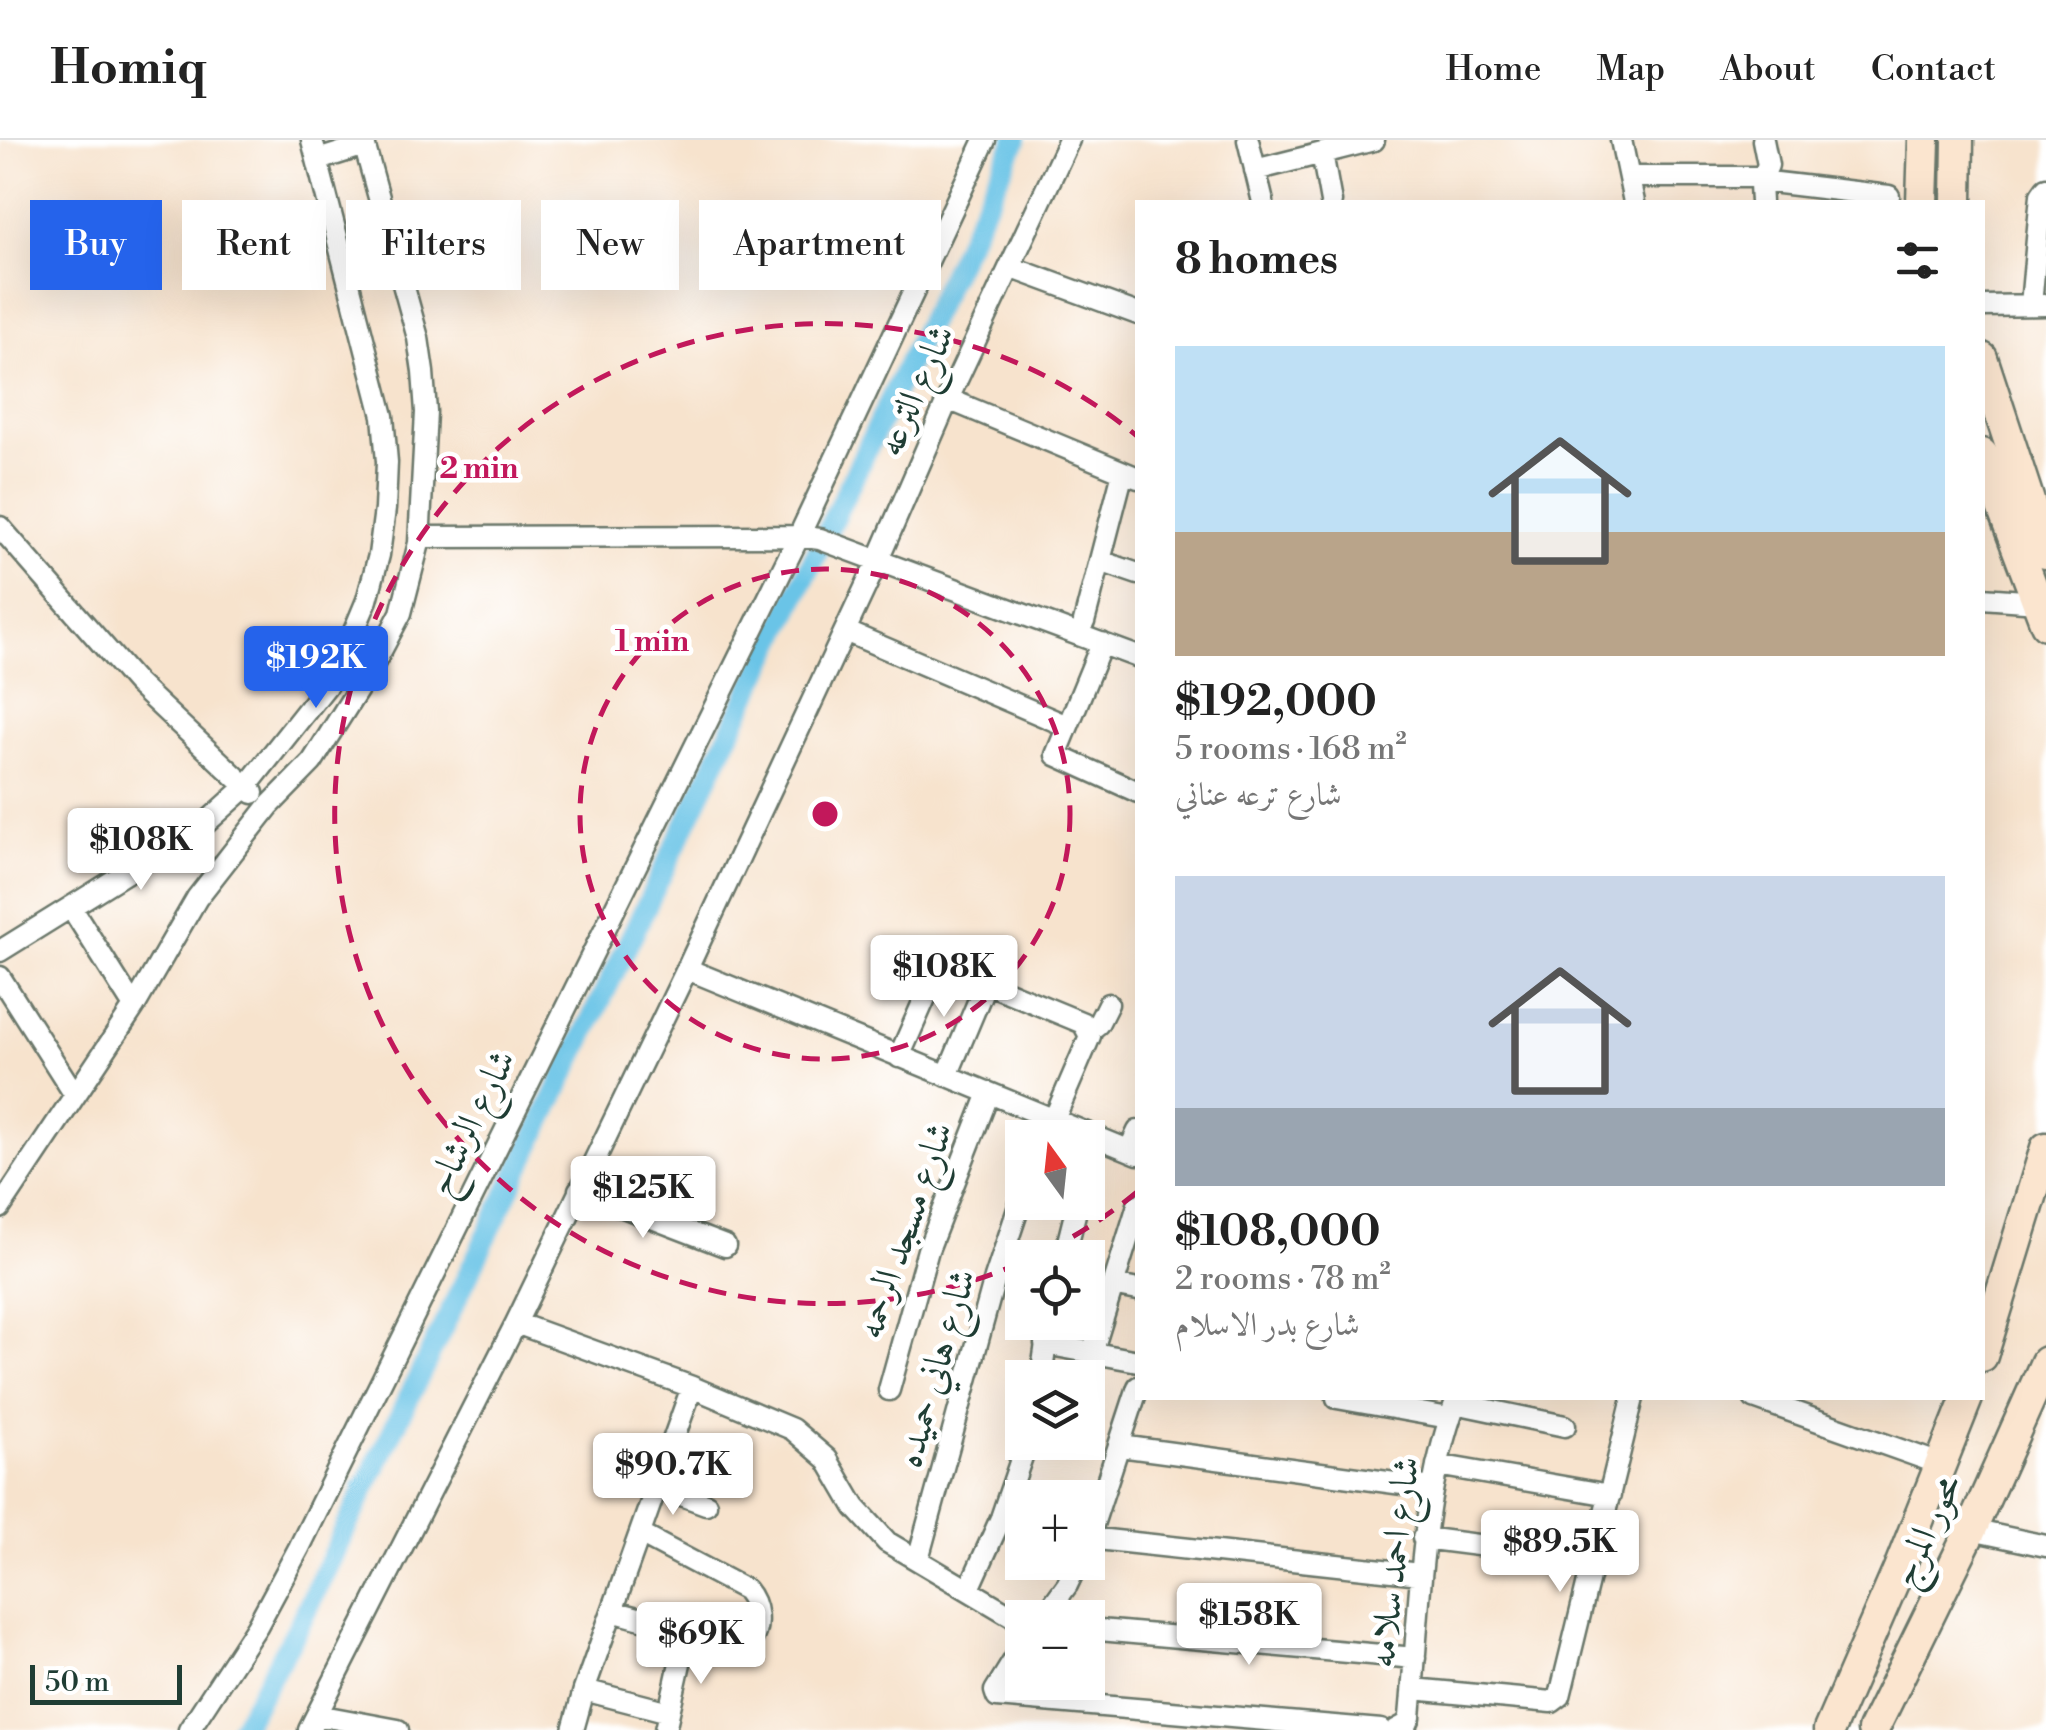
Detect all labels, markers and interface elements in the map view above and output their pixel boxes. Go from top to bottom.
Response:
text: Homiq [50,39,207,99]
text: Home [1445,48,1541,91]
text: Map [1596,48,1665,91]
text: About [1720,48,1816,91]
text: Contact [1871,48,1996,91]
chip: Buy [30,200,162,290]
chip: Rent [182,200,326,290]
chip: Filters [346,200,521,290]
chip: New [541,200,679,290]
chip: Apartment [699,200,941,290]
icon: filters [1890,233,1945,288]
text: 8 homes [1175,234,1338,287]
street label: شارع الترعه [867,318,972,466]
icon: home [1470,411,1650,591]
text: 2 min [440,450,519,488]
text: 1 min [615,623,690,661]
pin: $192K [246,626,386,711]
text: $192K [266,638,366,678]
text: $192,000 [1175,676,1377,729]
text: 5 rooms · 168 m² [1175,729,1407,769]
text: شارع ترعه عناني [1175,775,1342,815]
centre of rings [807,796,843,832]
pin: $108K [71,808,211,893]
text: $108K [90,820,192,860]
pin: $108K [874,935,1014,1020]
icon: home [1470,941,1650,1121]
text: $108K [893,947,995,987]
street label: شارع الرشاح [416,1042,535,1207]
street label: شارع مسجد الرحمه [846,1116,970,1347]
north arrow [1005,1120,1105,1220]
map controls [1005,1120,1105,1700]
pin: $125K [573,1156,713,1241]
text: $125K [593,1168,693,1208]
text: $108,000 [1175,1206,1381,1259]
button: locate [1005,1240,1105,1340]
text: 2 rooms · 78 m² [1175,1259,1391,1299]
street label: شارع هاني حميده [886,1264,993,1475]
text: شارع بدر الاسلام [1175,1305,1360,1345]
button: layers [1005,1360,1105,1460]
pin: $90.7K [592,1433,754,1518]
text: $90.7K [615,1445,731,1485]
street label: شارع احمد سلامه [1358,1454,1437,1671]
street label: محور المرج [1880,1467,1981,1598]
button: + [1005,1480,1105,1580]
pin: $89.5K [1479,1510,1641,1595]
text: $89.5K [1503,1522,1617,1562]
pin: $158K [1179,1583,1319,1668]
text: $158K [1199,1595,1299,1635]
button: − [1005,1600,1105,1700]
pin: $69K [642,1602,760,1687]
text: $69K [658,1614,744,1654]
scale bar [30,1660,182,1704]
text: 50 m [45,1665,109,1700]

